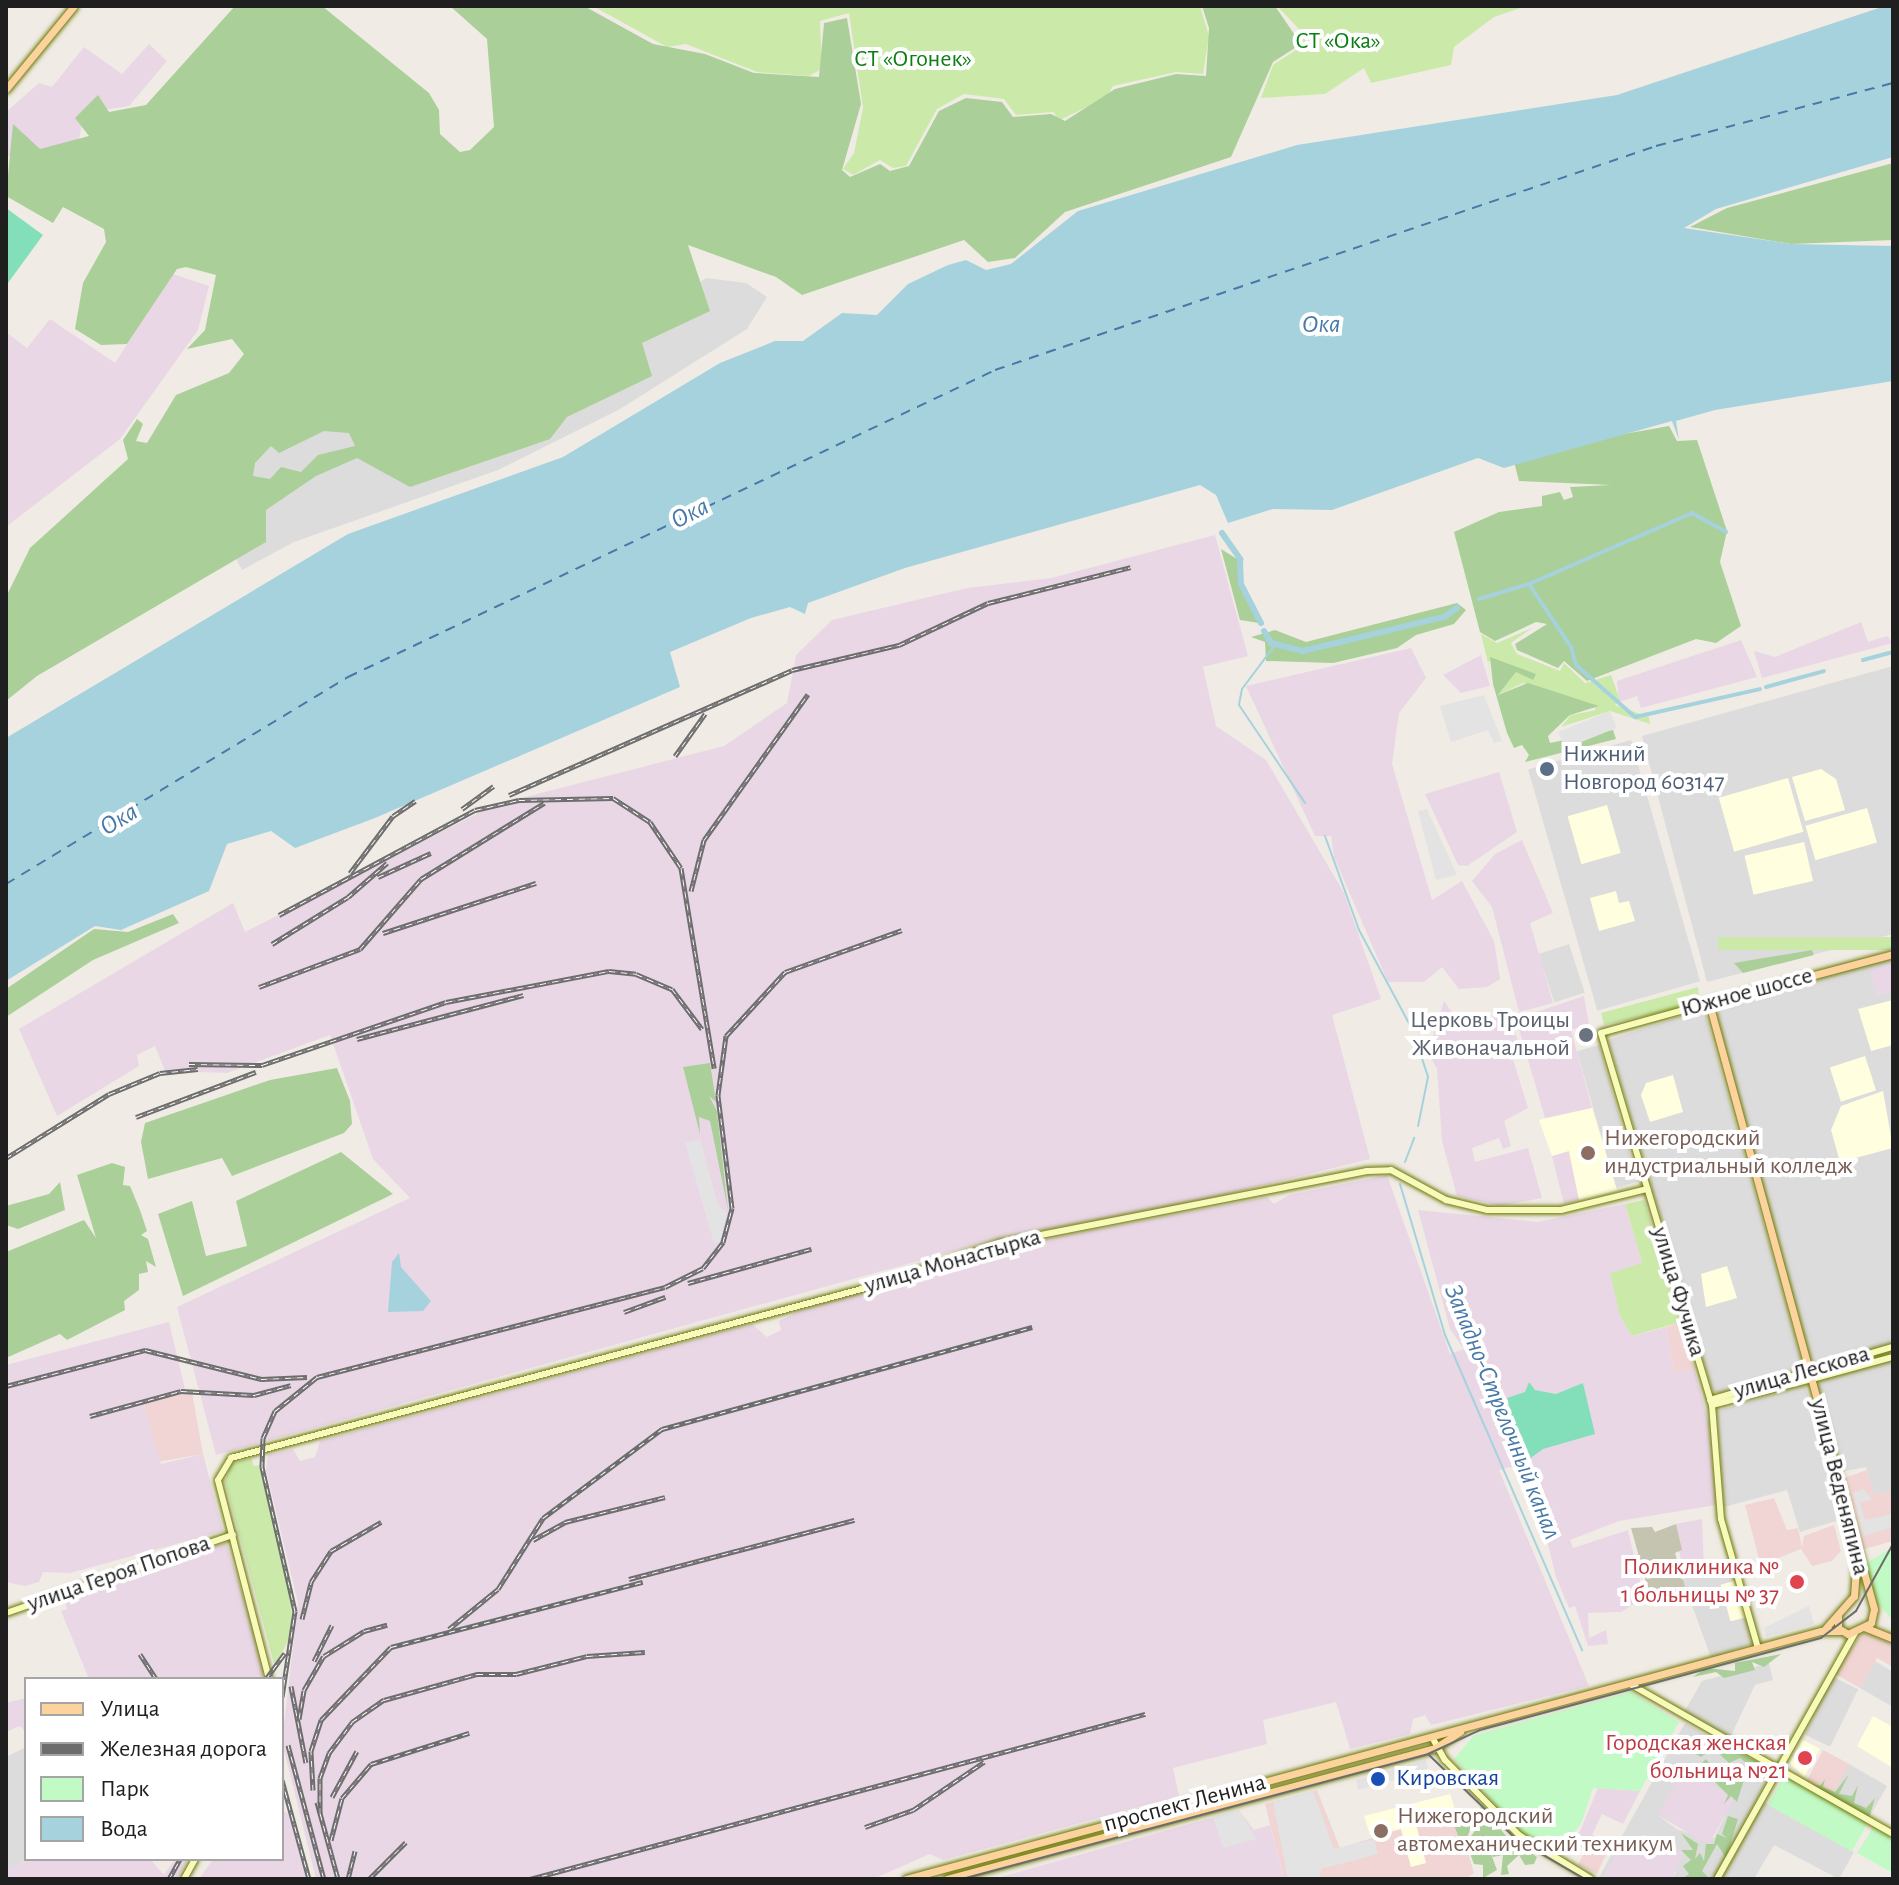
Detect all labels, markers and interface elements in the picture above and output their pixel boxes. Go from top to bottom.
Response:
park label: СТ «Ока» [1295,28,1381,56]
park label: СТ «Огонек» [854,46,972,74]
water label: Ока [1302,309,1340,341]
water label: Ока [666,491,714,537]
place label: Нижний Новгород 603147 [1563,741,1725,797]
marker: Нижний Новгород 603147 [1538,760,1556,778]
water label: Ока [94,797,144,843]
street label: Южное шоссе [1678,962,1816,1024]
place label: Церковь Троицы Живоначальной [1410,1007,1570,1063]
marker: Церковь Троицы Живоначальной [1577,1026,1595,1044]
place label: Нижегородский индустриальный колледж [1604,1125,1853,1181]
marker: Нижегородский индустриальный колледж [1579,1144,1597,1162]
street label: улица Монастырка [862,1223,1044,1301]
street label: улица Фучика [1645,1224,1711,1360]
water label: Западно-Стрелочный канал [1437,1280,1567,1544]
street label: улица Лескова [1731,1340,1873,1406]
street label: улица Веденяпина [1803,1396,1875,1578]
street label: улица Героя Попова [24,1529,214,1619]
place label: Поликлиника № 1 больницы № 37 [1621,1554,1779,1610]
marker: Поликлиника № 1 больницы № 37 [1786,1571,1808,1593]
legend [24,1677,284,1861]
text: Улица [100,1697,160,1721]
place label: Городская женская больница №21 [1605,1730,1787,1786]
text: Железная дорога [100,1737,267,1761]
marker: Городская женская больница №21 [1794,1747,1816,1769]
place label: Кировская [1396,1765,1499,1793]
marker: Кировская [1367,1768,1389,1790]
street label: проспект Ленина [1101,1769,1269,1839]
text: Парк [100,1777,149,1801]
place label: Нижегородский автомеханический техникум [1397,1803,1674,1859]
text: Вода [100,1817,148,1841]
marker: Нижегородский автомеханический техникум [1372,1822,1390,1840]

